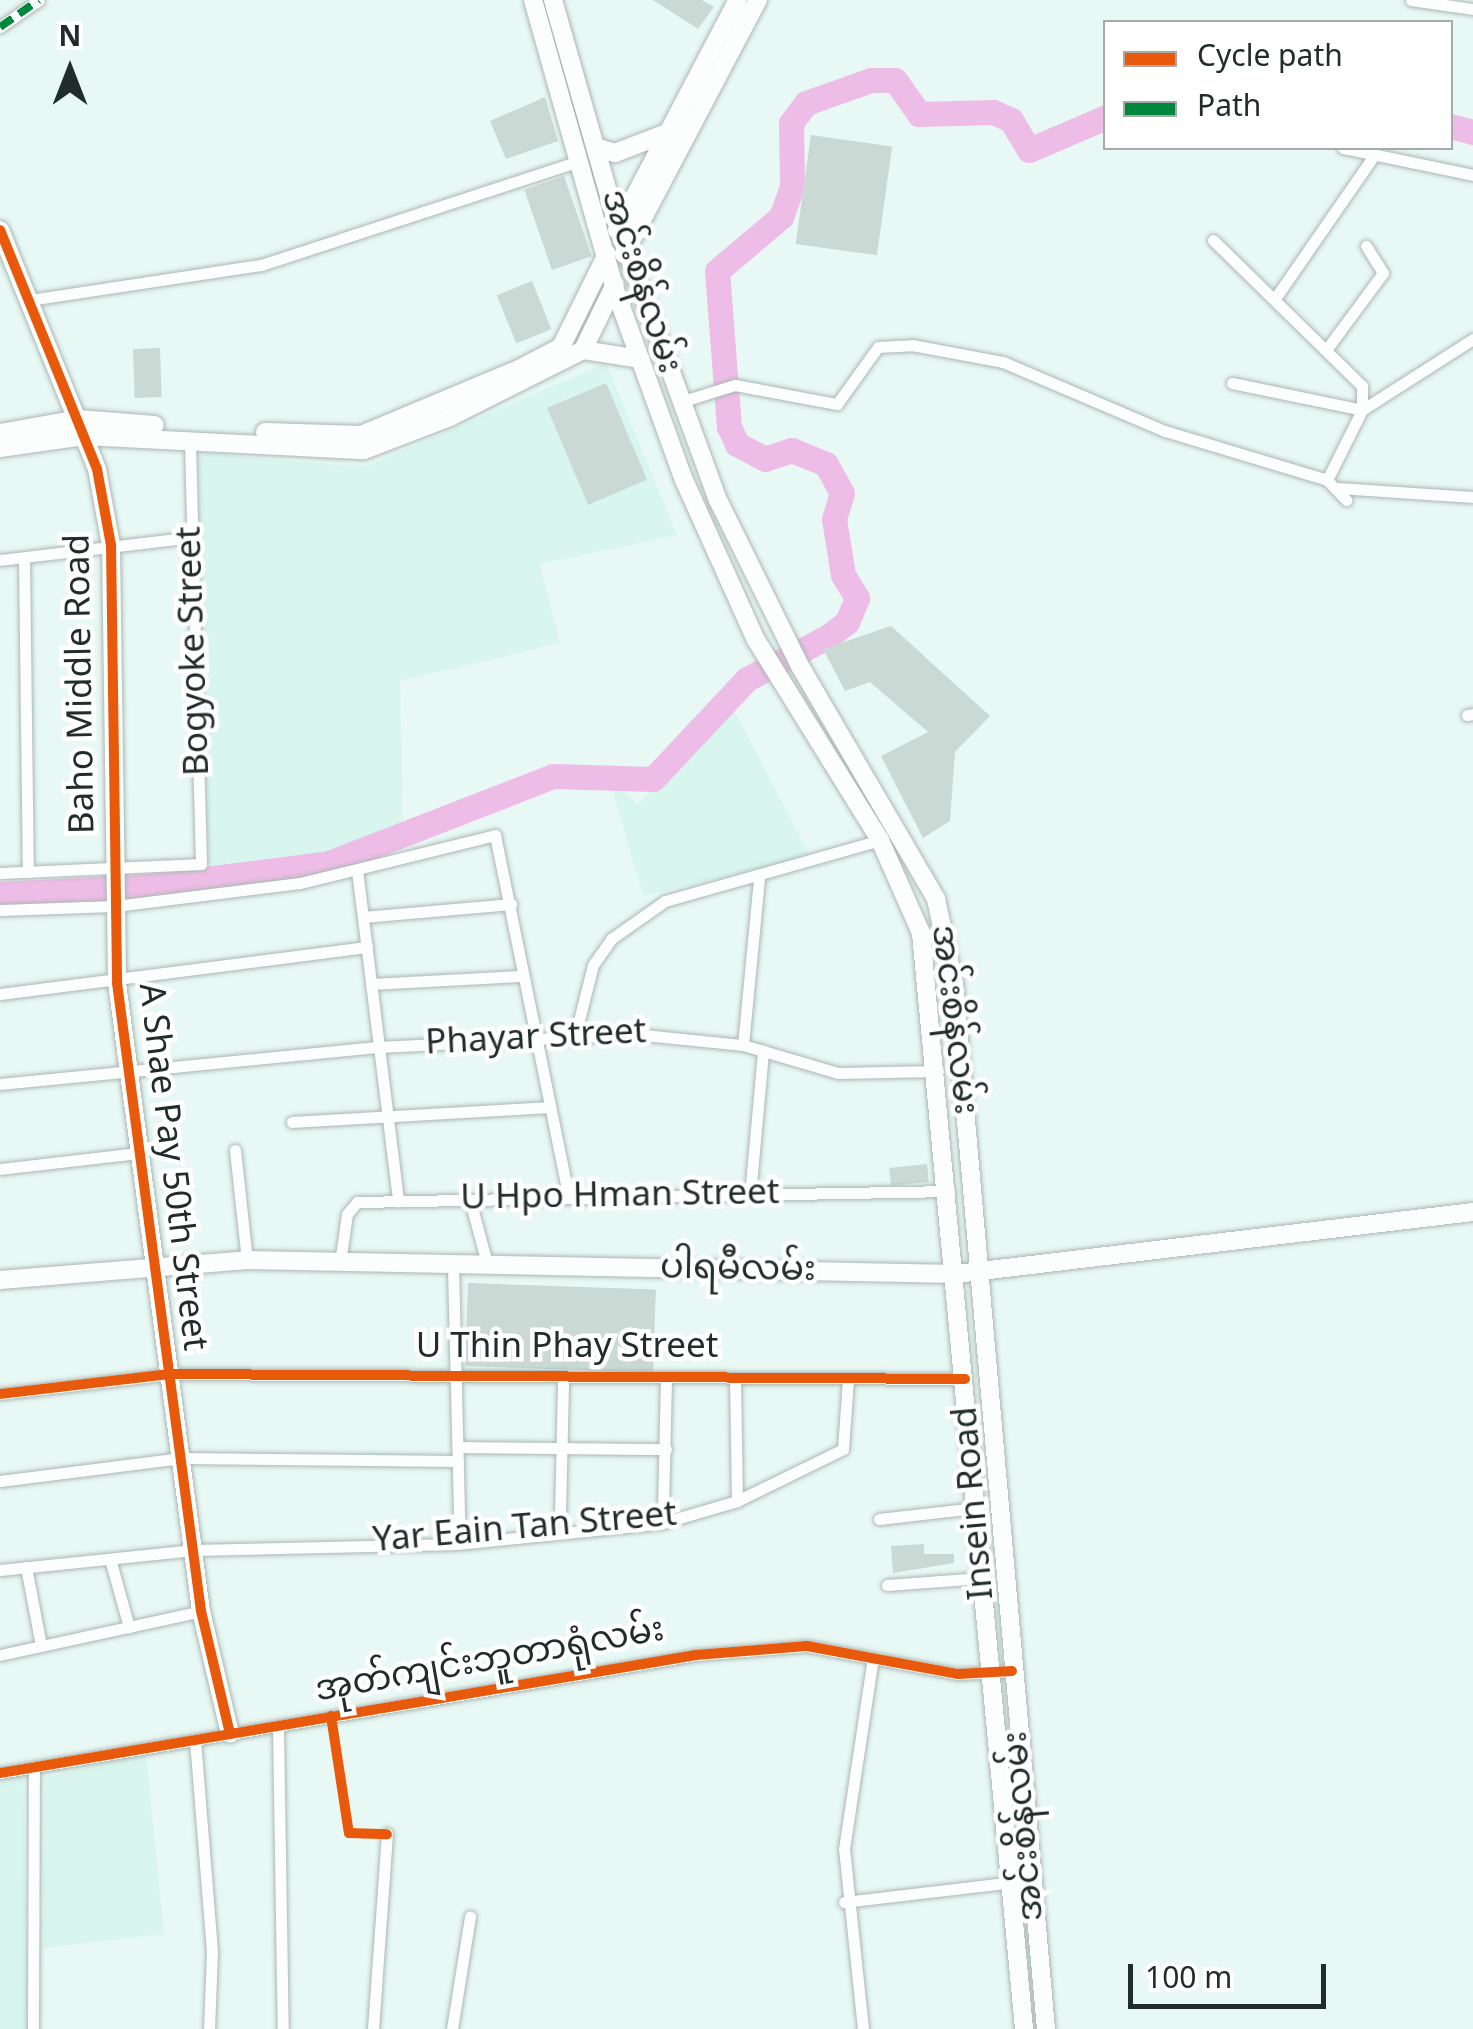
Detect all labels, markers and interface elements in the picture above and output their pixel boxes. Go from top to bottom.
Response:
text: N [59,9,81,70]
north arrow [20,20,120,120]
legend [1103,20,1453,150]
text: Cycle path [1197,26,1343,92]
text: Path [1197,76,1261,142]
street label: အင်းစိန်လမ်း [590,185,688,379]
street label: Bogyoke Street [171,525,221,777]
street label: Baho Middle Road [59,534,107,834]
street label: အင်းစိန်လမ်း [920,923,984,1117]
street label: A Shae Pay 50th Street [127,981,213,1353]
street label: Phayar Street [424,1013,648,1067]
street label: U Hpo Hman Street [460,1174,780,1222]
street label: ပါရမီလမ်း [660,1249,816,1293]
street label: U Thin Phay Street [416,1328,718,1370]
street label: Insein Road [947,1405,1005,1601]
street label: Yar Eain Tan Street [371,1496,679,1564]
street label: အုတ်ကျင်းဘူတာရုံလမ်း [312,1611,668,1713]
street label: အင်းစိန်လမ်း [997,1729,1055,1923]
scale bar [1133,1944,1330,2006]
text: 100 m [1145,1948,1232,2014]

